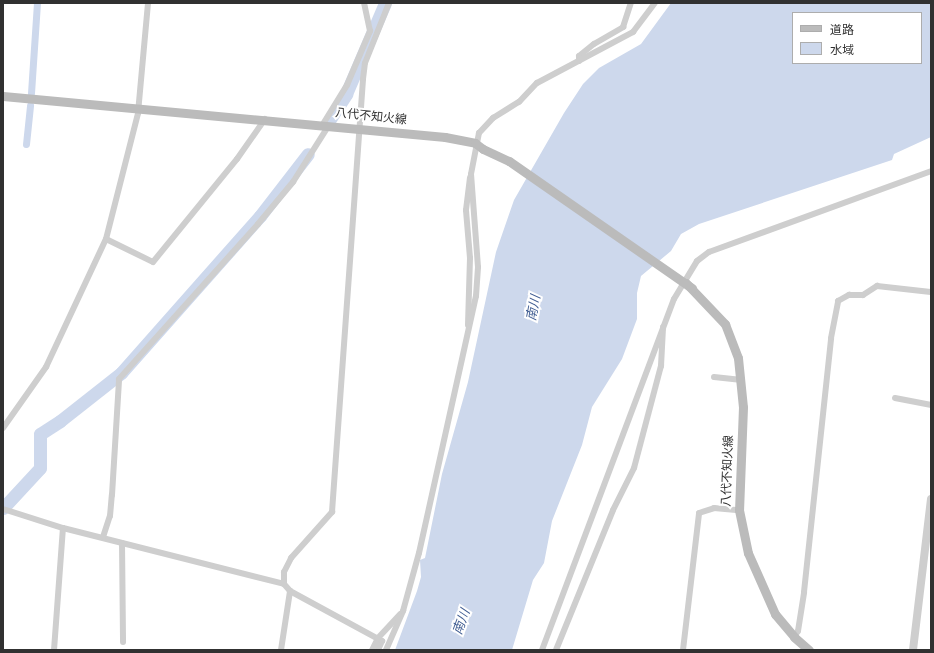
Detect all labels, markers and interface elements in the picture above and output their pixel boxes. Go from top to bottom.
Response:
legend [792,12,922,64]
text: 道路 [830,23,854,37]
text: 水域 [830,43,854,57]
street label: 八代不知火線 [334,106,408,128]
water label: 南川 [524,294,544,322]
street label: 八代不知火線 [720,435,736,507]
water label: 南川 [450,607,474,637]

